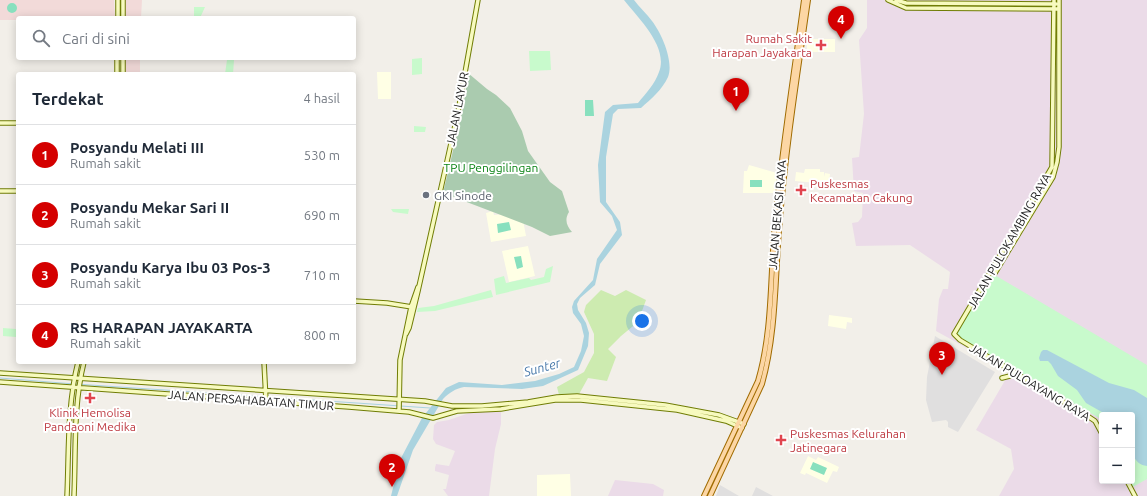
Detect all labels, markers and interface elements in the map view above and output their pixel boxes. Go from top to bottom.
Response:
pin: 4 [828,6,854,39]
search box [16,16,356,60]
icon: search [30,27,52,49]
text: Cari di sini [62,30,130,47]
place label: Rumah Sakit Harapan Jayakarta [712,32,812,59]
marker: Rumah Sakit Harapan Jayakarta [815,39,827,51]
street label: JALAN LAYUR [443,70,471,147]
pin: 1 [723,78,749,111]
text: Terdekat [32,89,104,108]
text: 4 hasil [303,91,340,105]
text: Posyandu Melati III [70,139,204,156]
text: 1 [41,148,49,162]
text: 530 m [304,148,340,162]
text: Rumah sakit [70,156,141,170]
street label: JALAN BEKASI RAYA [766,159,788,270]
park label: TPU Penggilingan [444,161,538,174]
street label: JALAN PULOKAMBING RAYA [965,171,1053,311]
place label: Puskesmas Kecamatan Cakung [810,177,913,204]
marker: Puskesmas Kecamatan Cakung [795,184,807,196]
place label: GKI Sinode [434,189,492,202]
marker: GKI Sinode [421,190,431,200]
text: Posyandu Mekar Sari II [70,199,229,216]
text: 2 [41,208,49,222]
text: 690 m [304,208,340,222]
text: Rumah sakit [70,216,141,230]
text: Posyandu Karya Ibu 03 Pos-3 [70,259,271,276]
text: 3 [41,268,49,282]
text: 710 m [304,268,340,282]
text: Rumah sakit [70,276,141,290]
your location [632,311,652,331]
text: RS HARAPAN JAYAKARTA [70,319,253,336]
text: 4 [41,328,49,342]
text: 800 m [304,328,340,342]
text: Rumah sakit [70,336,141,350]
street label: JALAN PULOAYANG RAYA [967,341,1093,423]
pin: 3 [929,342,955,375]
water label: Sunter [521,355,563,379]
street label: JALAN PERSAHABATAN TIMUR [167,388,335,412]
marker: Klinik Hemolisa Pandaoni Medika [84,392,96,404]
place label: Klinik Hemolisa Pandaoni Medika [44,406,136,433]
map controls [1099,412,1135,484]
button: + [1099,412,1135,448]
place label: Puskesmas Kelurahan Jatinegara [790,427,906,454]
marker: Puskesmas Kelurahan Jatinegara [775,434,787,446]
button: − [1099,448,1135,484]
pin: 2 [379,454,405,487]

